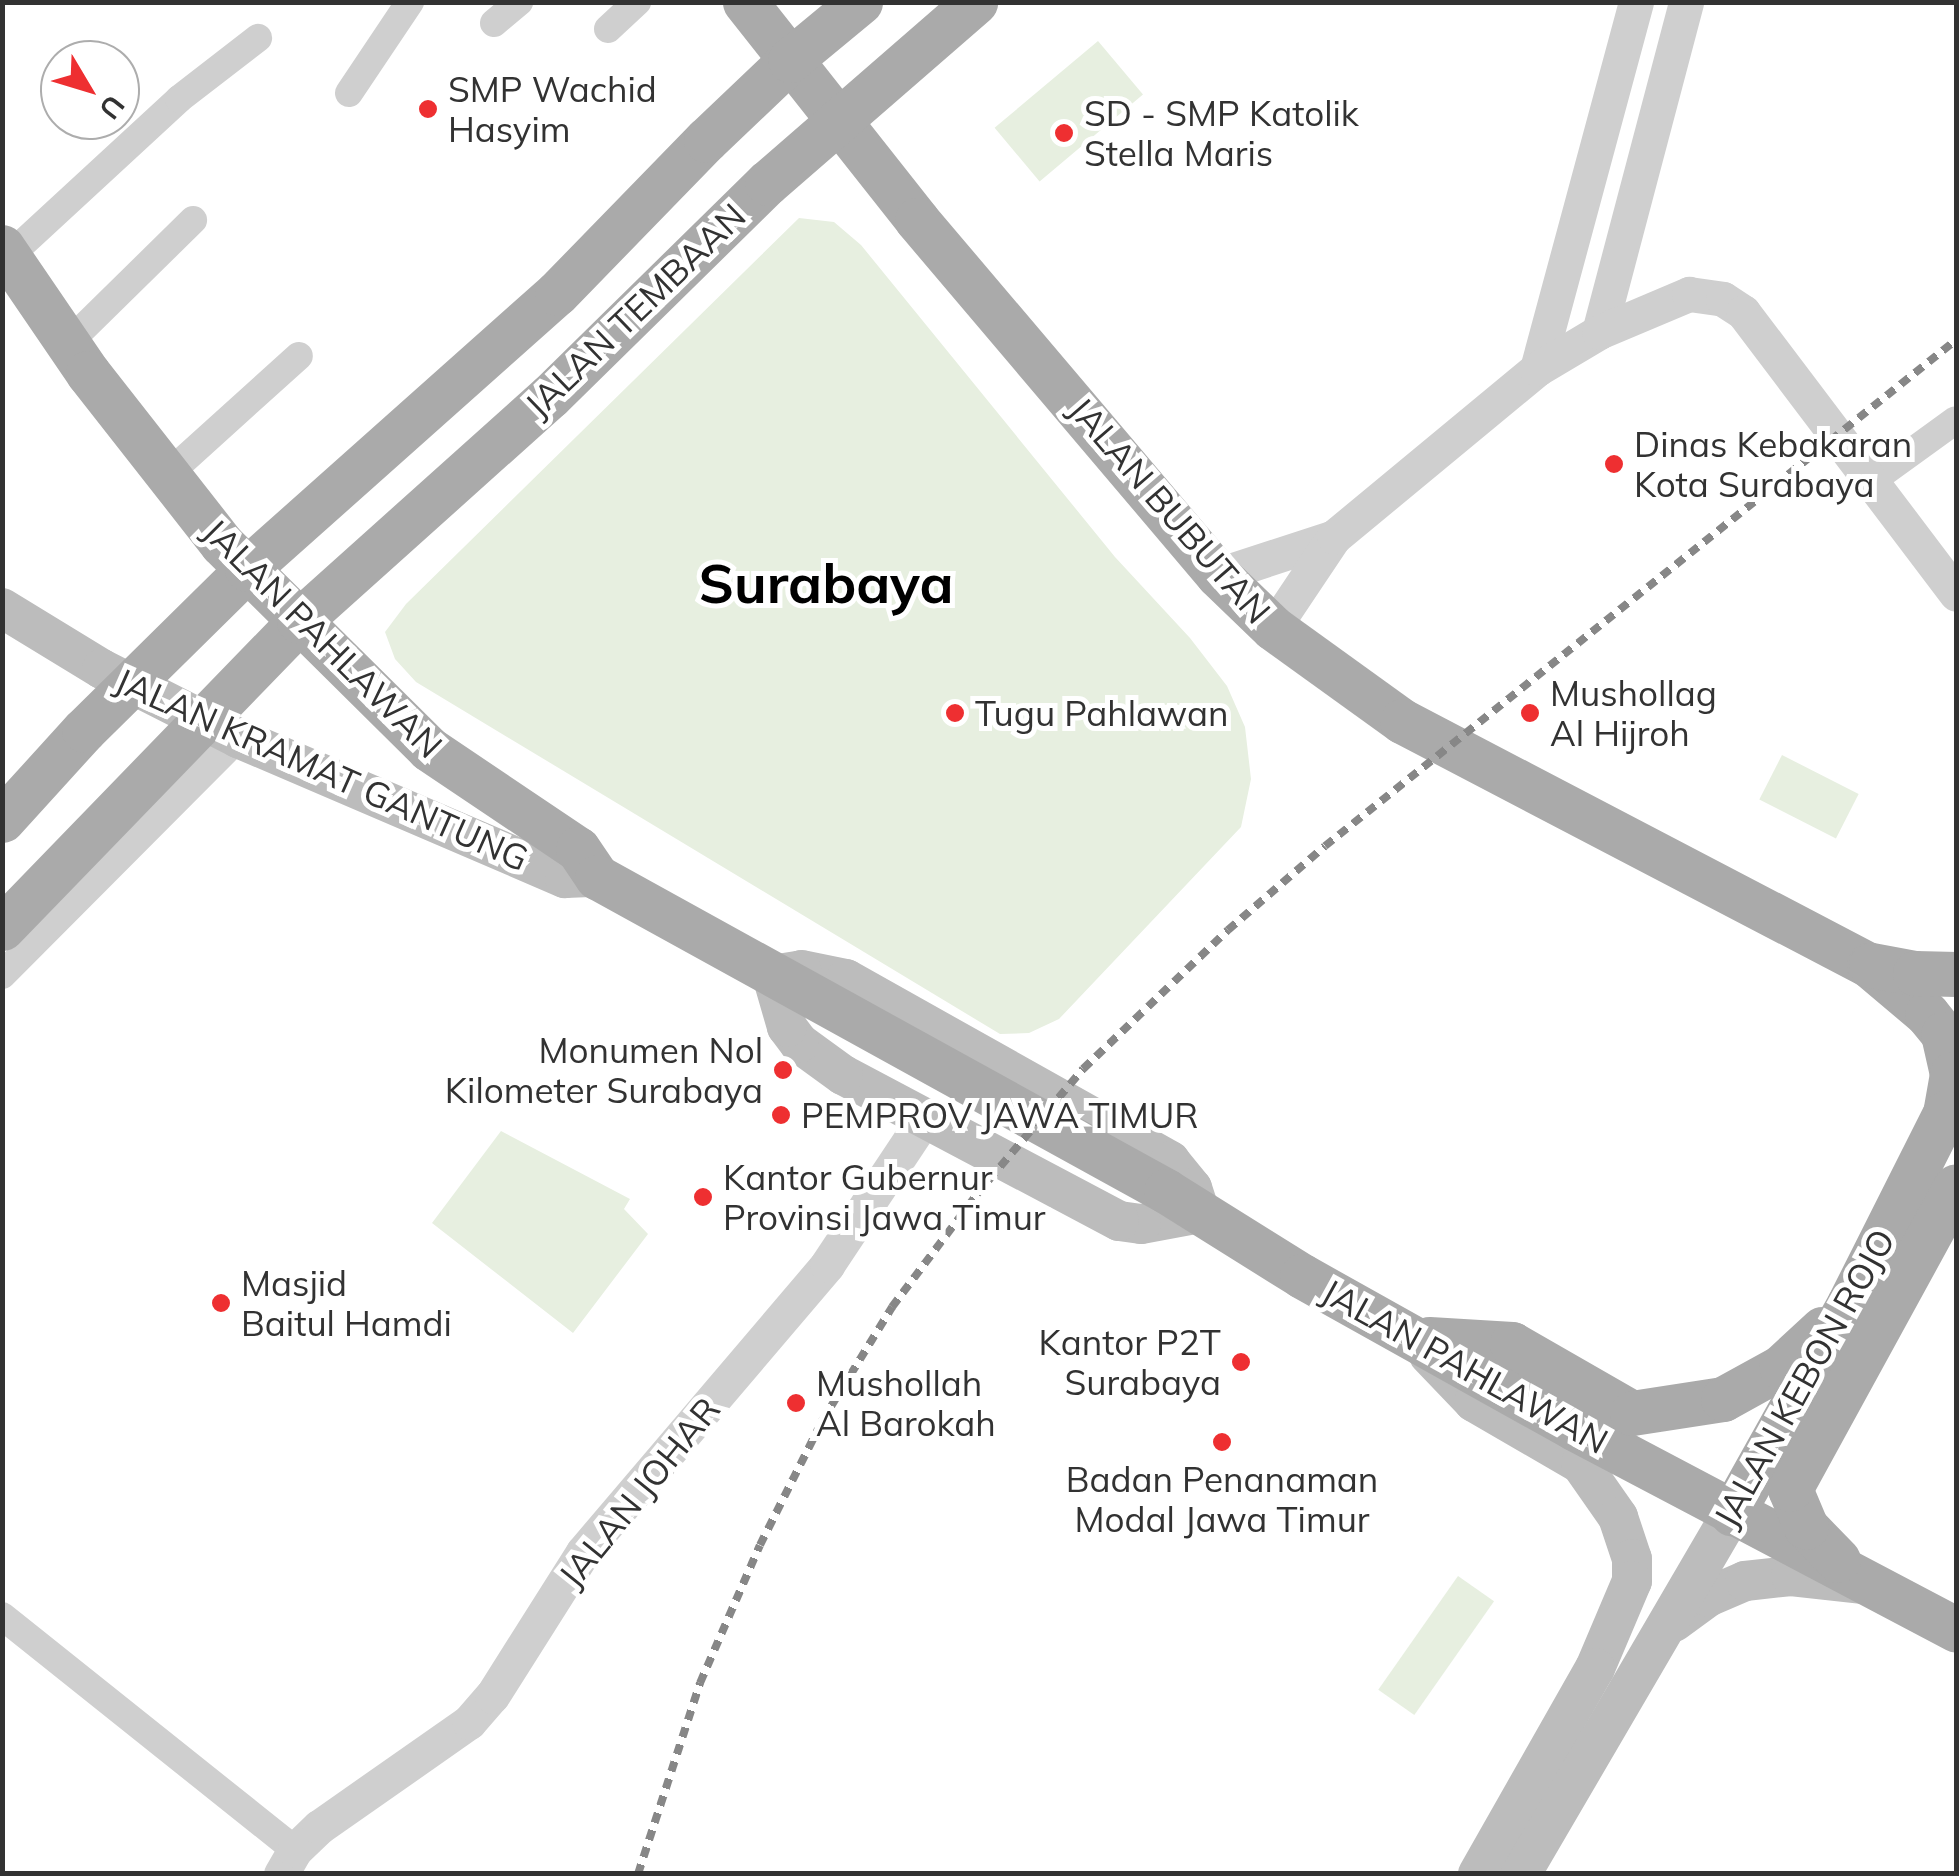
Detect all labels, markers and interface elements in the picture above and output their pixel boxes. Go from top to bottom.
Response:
north arrow [40,40,140,140]
place label: SMP Wachid Hasyim [448,68,657,150]
text: U [92,89,133,126]
place label: SD - SMP Katolik Stella Maris [1084,92,1359,174]
marker: SMP Wachid Hasyim [417,98,439,120]
marker: SD - SMP Katolik Stella Maris [1053,122,1075,144]
street label: JALAN TEMBAAN [516,194,754,426]
street label: JALAN BUBUTAN [1060,388,1280,632]
place label: Dinas Kebakaran Kota Surabaya [1634,423,1912,505]
marker: Dinas Kebakaran Kota Surabaya [1603,453,1625,475]
street label: JALAN PAHLAWAN [195,510,451,766]
district label: Surabaya [698,550,954,616]
street label: JALAN KRAMAT GANTUNG [109,659,535,879]
place label: Mushollag Al Hijroh [1550,672,1717,754]
place label: Tugu Pahlawan [975,692,1228,734]
marker: Tugu Pahlawan [944,702,966,724]
marker: Mushollag Al Hijroh [1519,702,1541,724]
place label: Monumen Nol Kilometer Surabaya [445,1029,763,1111]
marker: Monumen Nol Kilometer Surabaya [772,1059,794,1081]
place label: PEMPROV JAWA TIMUR [801,1094,1198,1136]
marker: PEMPROV JAWA TIMUR [770,1104,792,1126]
place label: Kantor Gubernur Provinsi Jawa Timur [723,1156,1046,1238]
marker: Kantor Gubernur Provinsi Jawa Timur [692,1186,714,1208]
street label: JALAN KEBON ROJO [1705,1222,1903,1534]
place label: Masjid Baitul Hamdi [241,1262,452,1344]
street label: JALAN PAHLAWAN [1315,1270,1615,1462]
marker: Masjid Baitul Hamdi [210,1292,232,1314]
place label: Kantor P2T Surabaya [1038,1321,1221,1403]
marker: Kantor P2T Surabaya [1230,1351,1252,1373]
place label: Mushollah Al Barokah [816,1362,996,1444]
street label: JALAN JOHAR [550,1389,728,1595]
marker: Mushollah Al Barokah [785,1392,807,1414]
marker: Badan Penanaman Modal Jawa Timur [1211,1431,1233,1453]
place label: Badan Penanaman Modal Jawa Timur [1066,1458,1378,1540]

